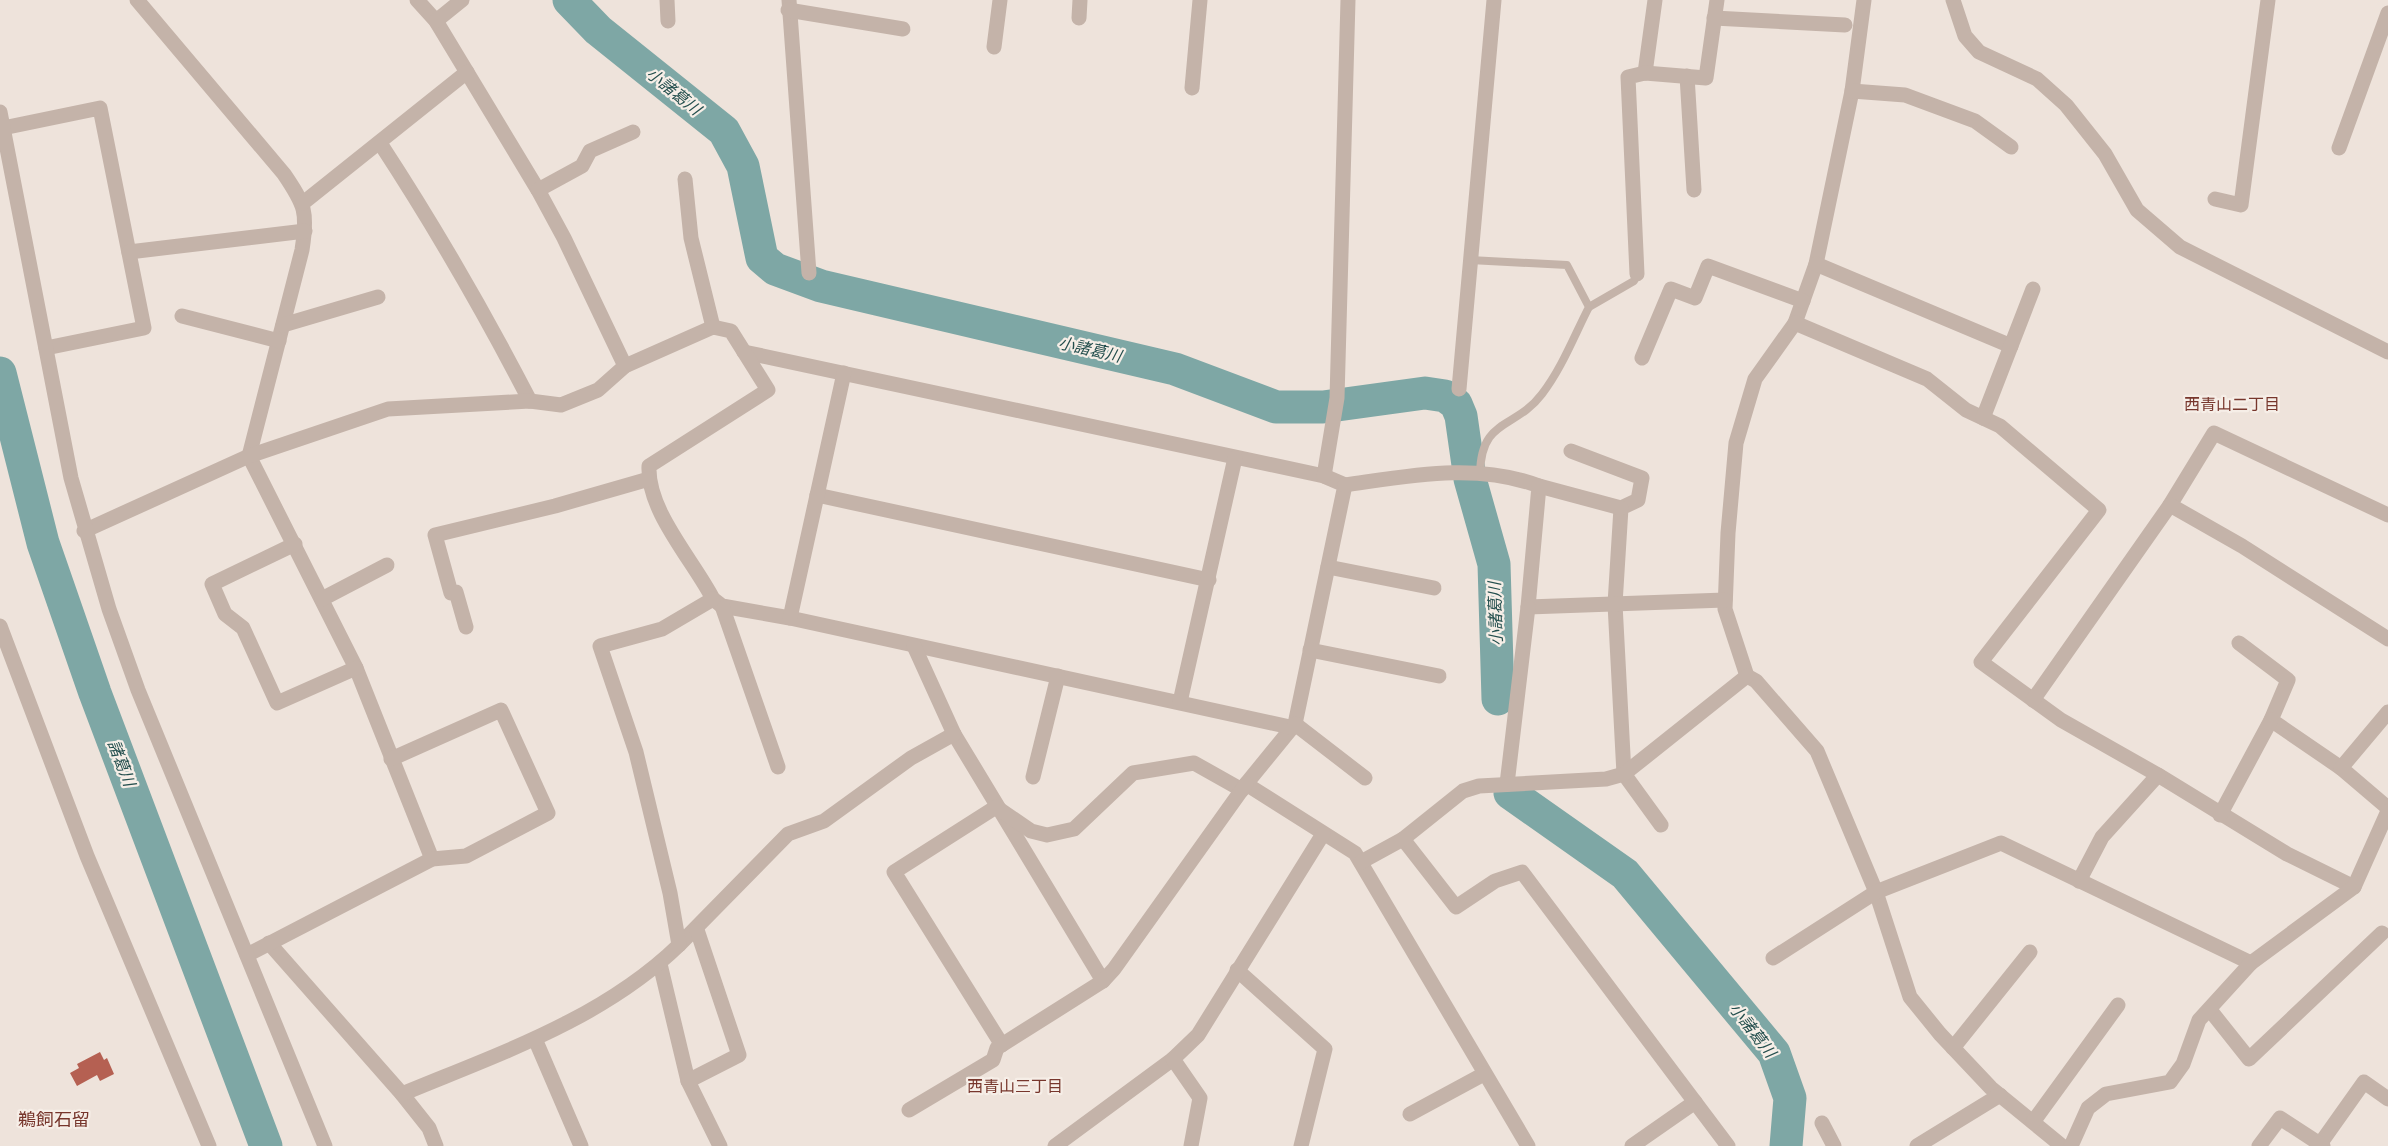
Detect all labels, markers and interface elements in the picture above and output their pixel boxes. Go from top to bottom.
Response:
water label: 小諸葛川 [643,63,707,120]
water label: 小諸葛川 [1057,332,1125,366]
district label: 西青山二丁目 [2184,394,2280,414]
water label: 小諸葛川 [1484,580,1506,646]
water label: 諸葛川 [104,737,141,791]
water label: 小諸葛川 [1725,999,1782,1063]
district label: 西青山三丁目 [967,1076,1063,1096]
district label: 鵜飼石留 [18,1108,90,1131]

